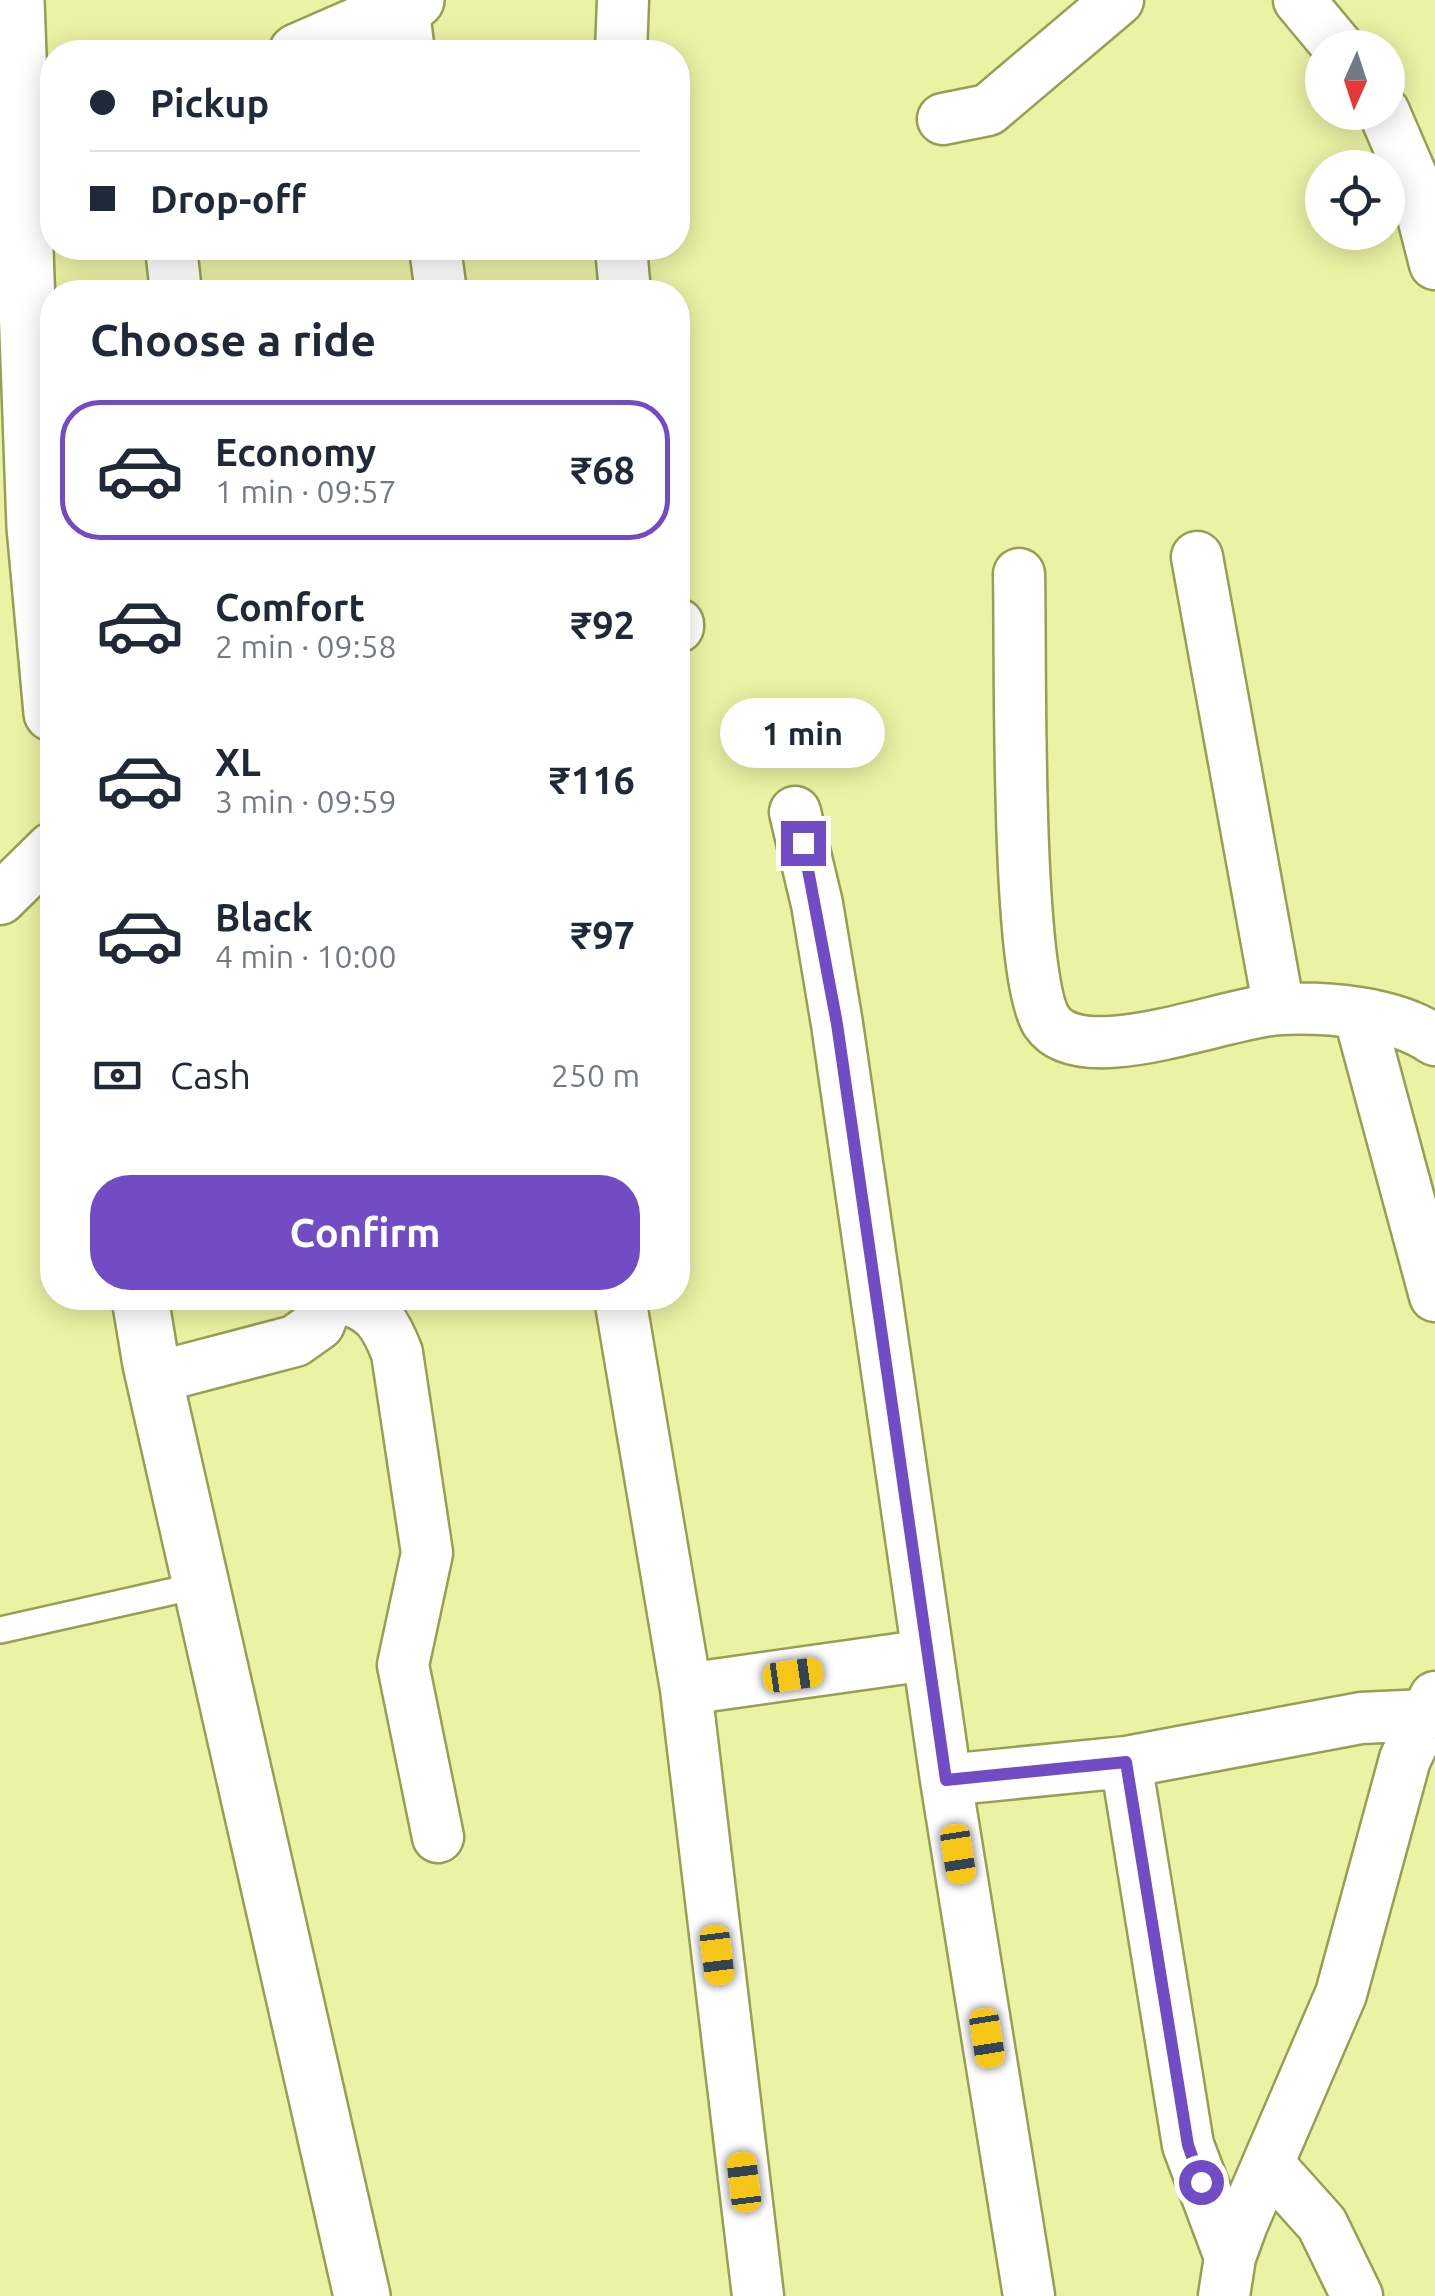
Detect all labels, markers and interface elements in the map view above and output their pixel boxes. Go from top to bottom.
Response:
north arrow [1305,30,1405,130]
map controls [1305,30,1405,250]
text: Pickup [150,82,269,124]
button: locate [1305,150,1405,250]
text: Drop-off [150,178,306,220]
text: Choose a ride [90,314,376,365]
icon: car [95,425,185,515]
text: Economy [215,431,376,473]
text: ₹68 [571,449,635,491]
text: 1 min · 09:57 [215,473,397,509]
icon: car [95,580,185,670]
text: Comfort [215,586,365,628]
text: ₹92 [571,604,635,646]
text: 2 min · 09:58 [215,628,397,664]
callout: 1 min [720,698,886,768]
text: 1 min [762,715,843,751]
icon: car [95,735,185,825]
text: XL [215,741,261,783]
text: ₹116 [549,759,635,801]
text: 3 min · 09:59 [215,783,397,819]
route end [781,821,826,866]
icon: car [95,890,185,980]
text: Black [215,896,313,938]
text: ₹97 [571,914,635,956]
text: 4 min · 10:00 [215,938,397,974]
icon: cash [90,1048,145,1103]
text: Cash [170,1054,251,1096]
text: 250 m [551,1057,640,1093]
button: Confirm [90,1175,640,1290]
car [761,1656,825,1694]
car [938,1822,978,1886]
car [698,1923,736,1987]
car [967,2006,1007,2070]
car [725,2150,763,2214]
route start [1179,2160,1224,2205]

